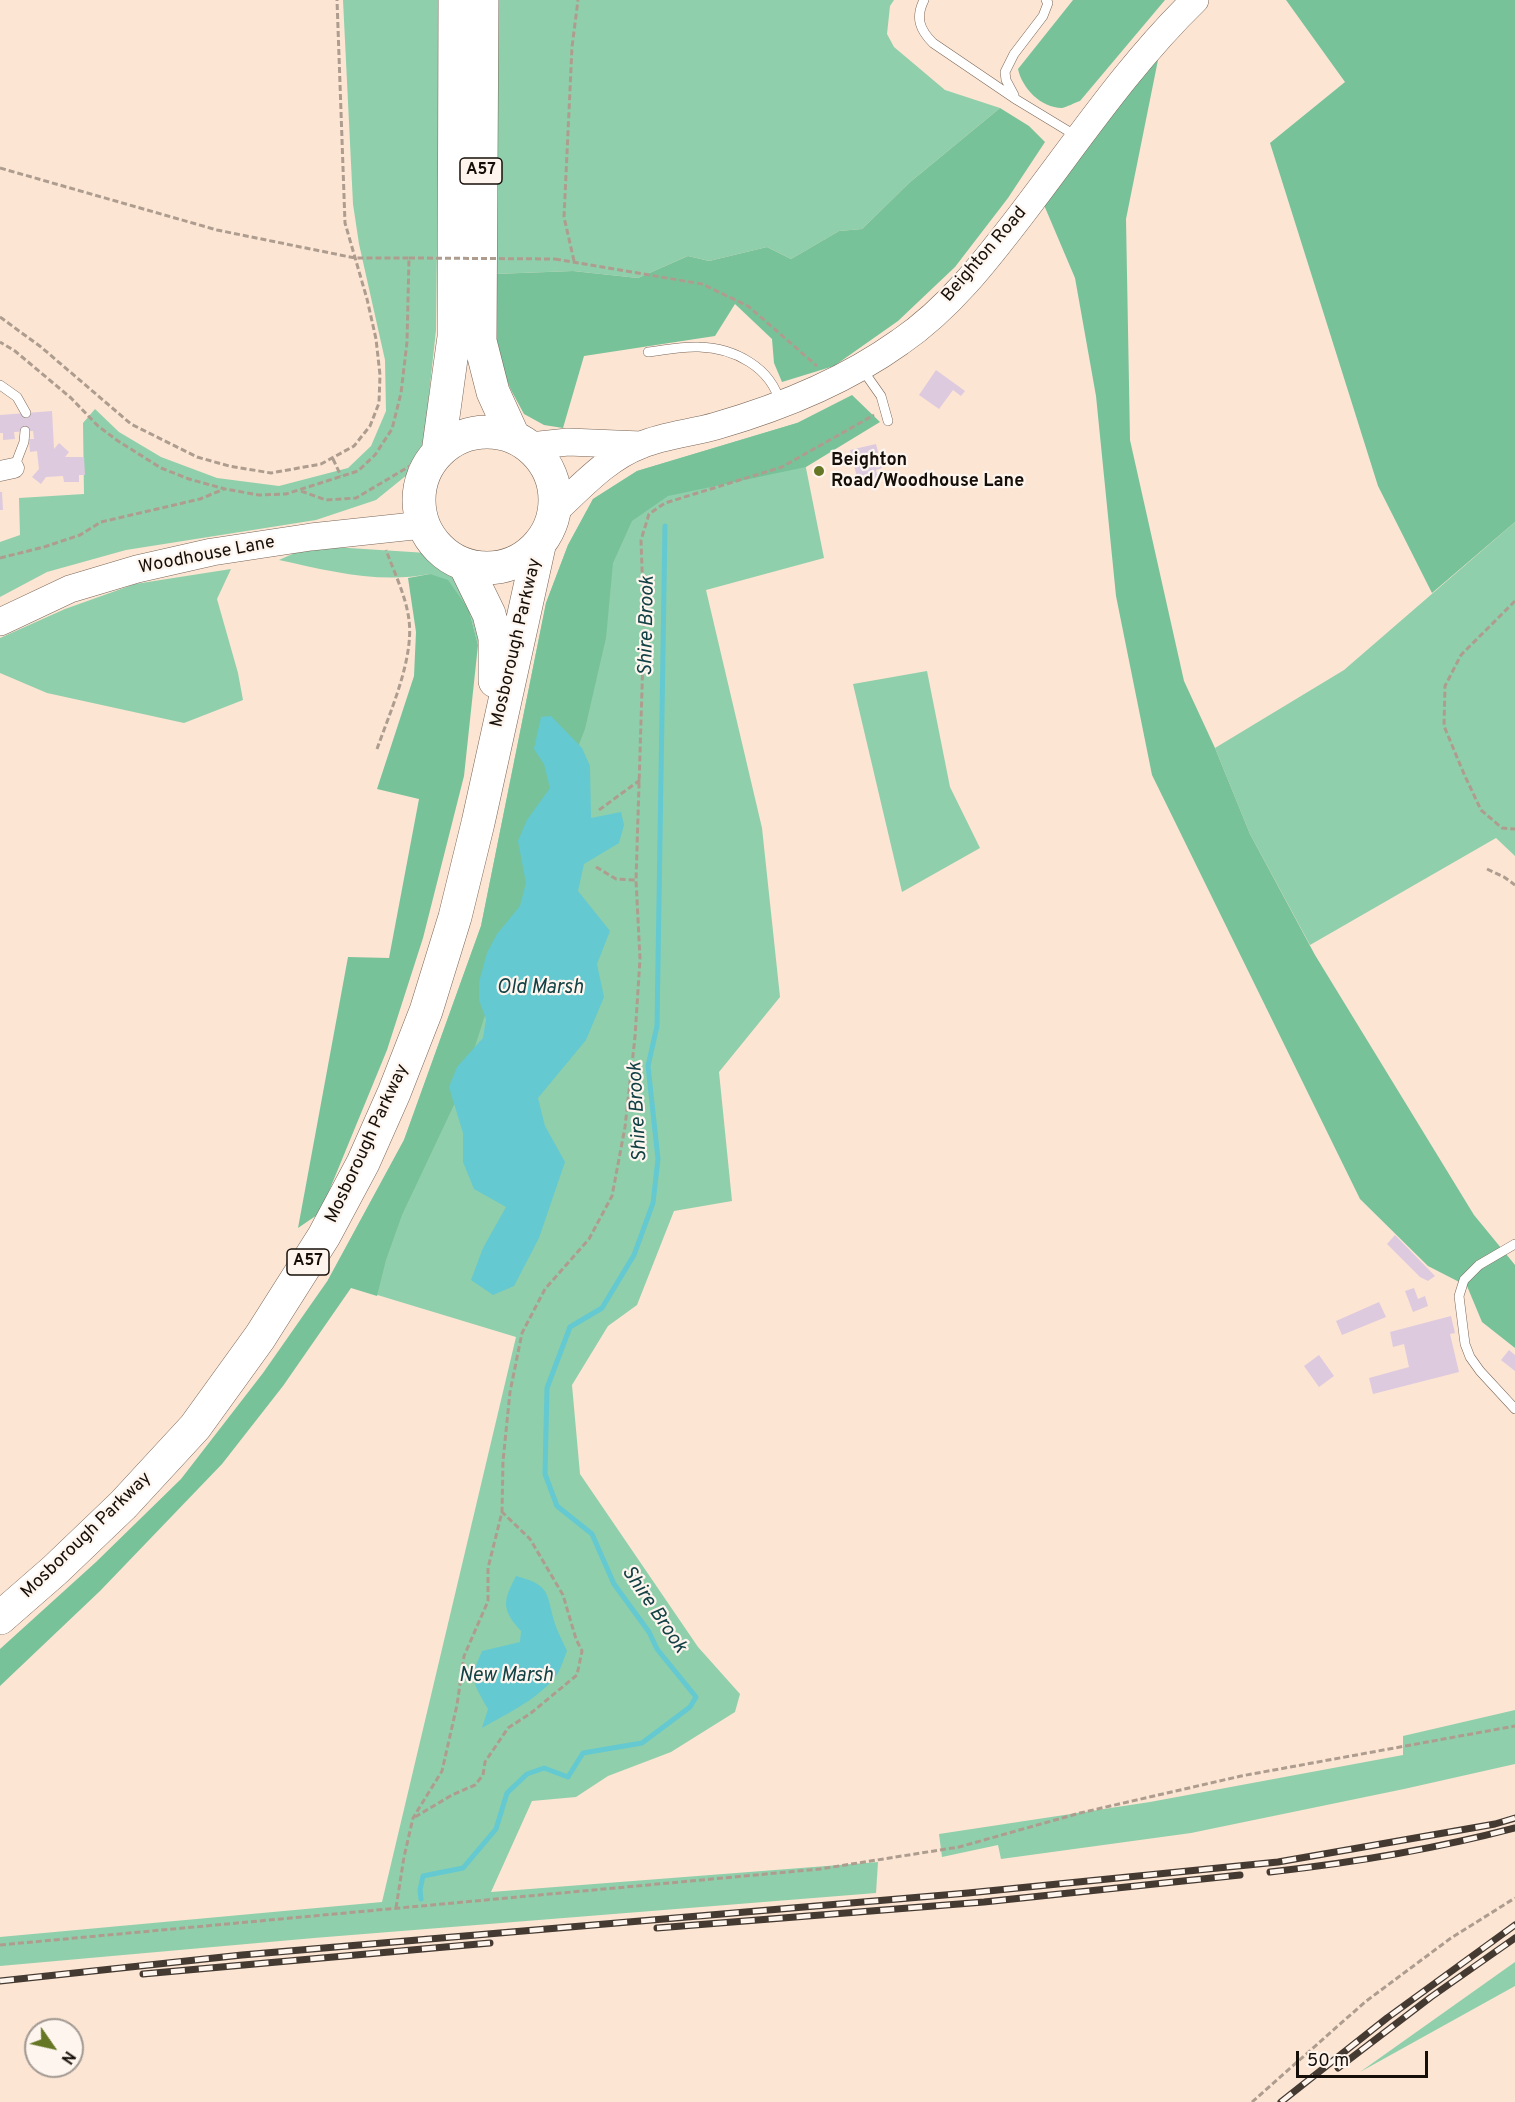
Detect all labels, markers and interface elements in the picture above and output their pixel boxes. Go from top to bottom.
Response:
road number: A57 [460,158,502,184]
street label: Beighton Road [938,203,1032,307]
place label: Beighton Road/Woodhouse Lane [831,450,1024,492]
marker: Beighton Road/Woodhouse Lane [812,464,826,478]
street label: Woodhouse Lane [137,532,277,580]
street label: Mosborough Parkway [487,556,547,730]
water label: Shire Brook [635,576,661,676]
water label: Old Marsh [497,977,583,1001]
street label: Mosborough Parkway [322,1061,414,1227]
water label: Shire Brook [624,1061,654,1163]
road number: A57 [287,1249,329,1275]
street label: Mosborough Parkway [17,1468,157,1604]
water label: Shire Brook [615,1562,691,1658]
water label: New Marsh [459,1665,553,1689]
north arrow [24,2018,84,2078]
scale bar [1299,2039,1431,2077]
text: N [56,2047,79,2067]
text: 50 m [1307,2050,1349,2073]

